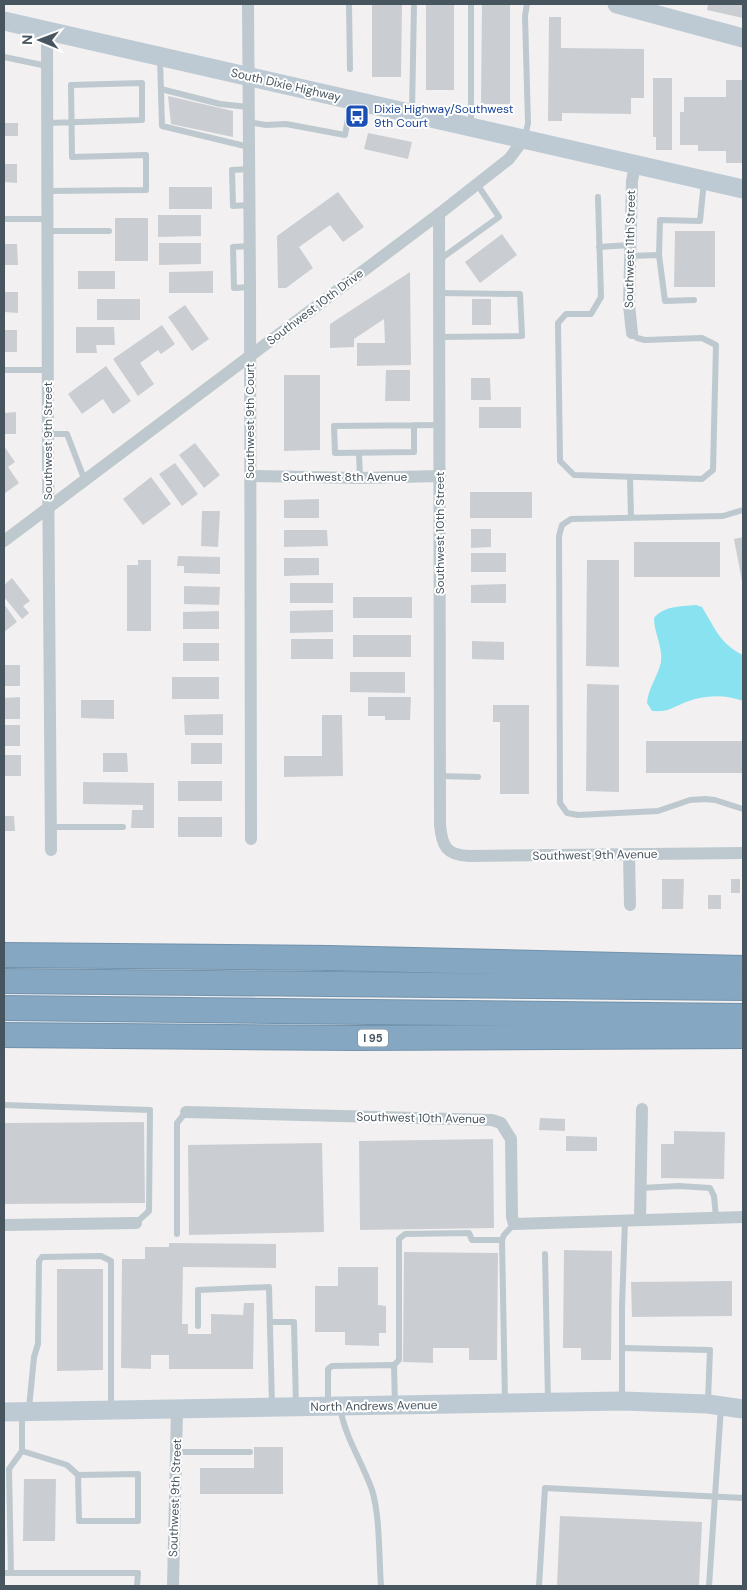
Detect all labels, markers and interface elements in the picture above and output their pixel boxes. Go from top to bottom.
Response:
north arrow [15,15,65,65]
text: N [18,35,36,45]
street label: South Dixie Highway [229,65,343,106]
place label: Dixie Highway/Southwest 9th Court [374,101,514,131]
bus stop icon: Dixie Highway/Southwest 9th Court [344,103,370,129]
street label: Southwest 11th Street [621,189,639,308]
street label: Southwest 10th Drive [263,265,367,349]
street label: Southwest 9th Court [242,363,258,479]
street label: Southwest 9th Street [40,382,56,500]
street label: Southwest 8th Avenue [283,469,408,485]
street label: Southwest 10th Street [432,471,448,594]
street label: Southwest 9th Avenue [532,846,658,864]
road number: I 95 [358,1030,388,1046]
street label: Southwest 10th Avenue [356,1109,486,1127]
street label: North Andrews Avenue [310,1397,438,1415]
street label: Southwest 9th Street [165,1438,185,1557]

